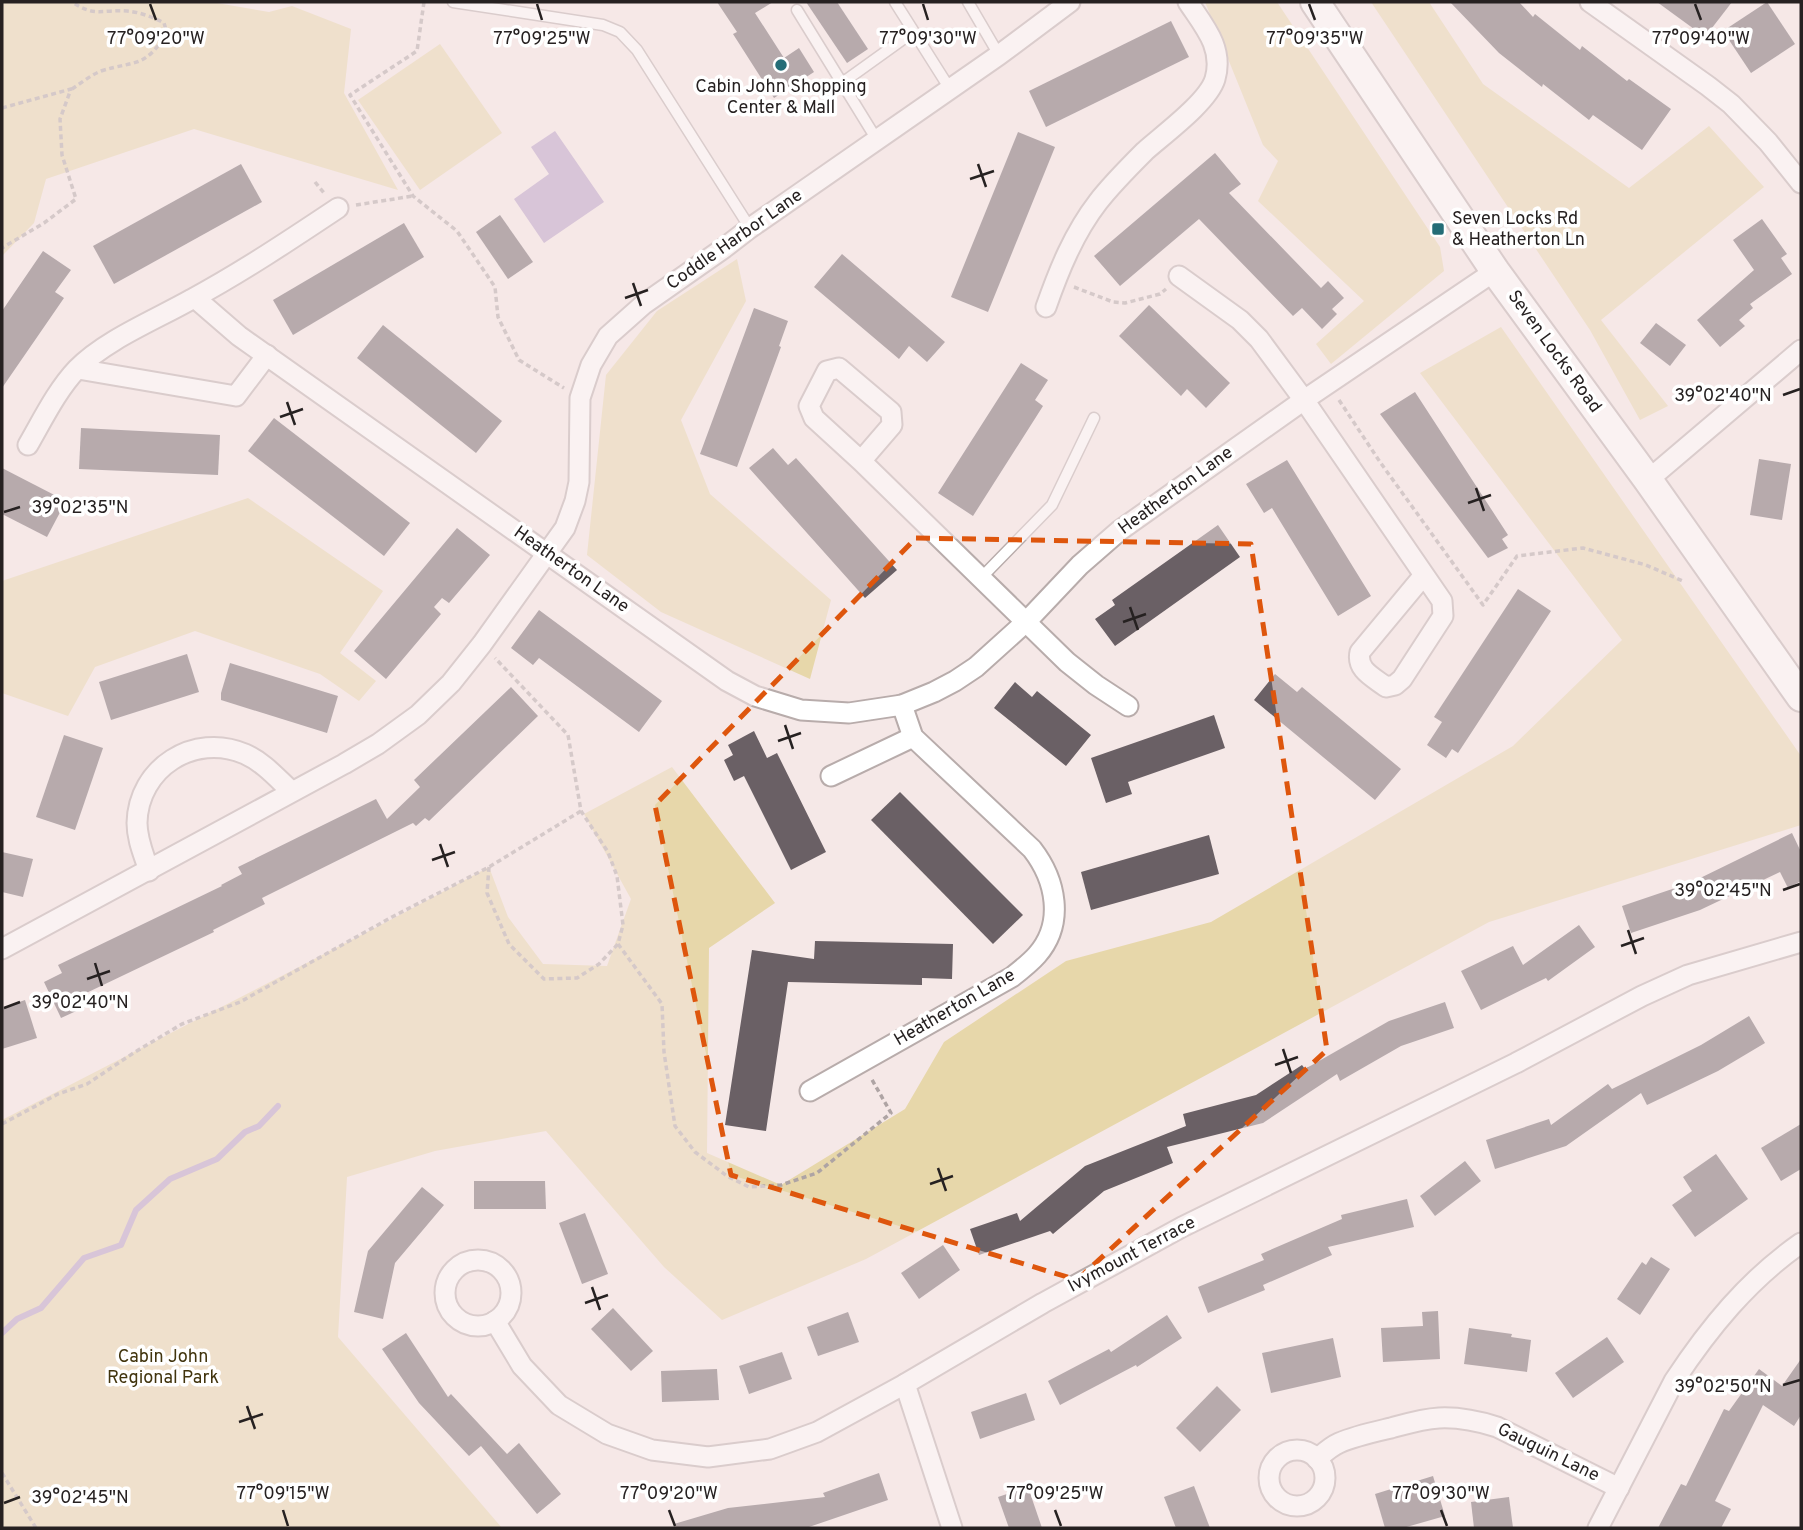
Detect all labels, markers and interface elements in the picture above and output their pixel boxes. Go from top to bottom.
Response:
text: 77°09'20"W [107,28,205,51]
text: 77°09'25"W [493,28,591,51]
text: 77°09'30"W [879,28,977,51]
text: 77°09'35"W [1266,28,1364,51]
text: 77°09'40"W [1652,28,1750,51]
marker: Cabin John Shopping Center & Mall [773,57,789,73]
place label: Cabin John Shopping Center & Mall [695,76,867,120]
street label: Coddle Harbor Lane [662,184,808,296]
place label: Seven Locks Rd & Heatherton Ln [1452,208,1585,252]
marker: Seven Locks Rd & Heatherton Ln [1430,221,1446,237]
street label: Seven Locks Road [1502,286,1606,418]
text: 39°02'40"N [1674,385,1772,408]
street label: Heatherton Lane [1114,442,1238,540]
text: 39°02'35"N [31,497,129,520]
street label: Heatherton Lane [509,522,633,618]
text: 39°02'45"N [1674,880,1772,903]
street label: Heatherton Lane [890,964,1020,1052]
text: 39°02'40"N [31,992,129,1015]
street label: Ivymount Terrace [1064,1212,1200,1298]
park label: Cabin John Regional Park [107,1346,219,1390]
text: 39°02'50"N [1674,1376,1772,1399]
street label: Gauguin Lane [1493,1418,1603,1488]
text: 77°09'15"W [236,1483,330,1506]
text: 77°09'20"W [620,1483,718,1506]
text: 77°09'25"W [1006,1483,1104,1506]
text: 77°09'30"W [1392,1483,1490,1506]
text: 39°02'45"N [31,1487,129,1510]

